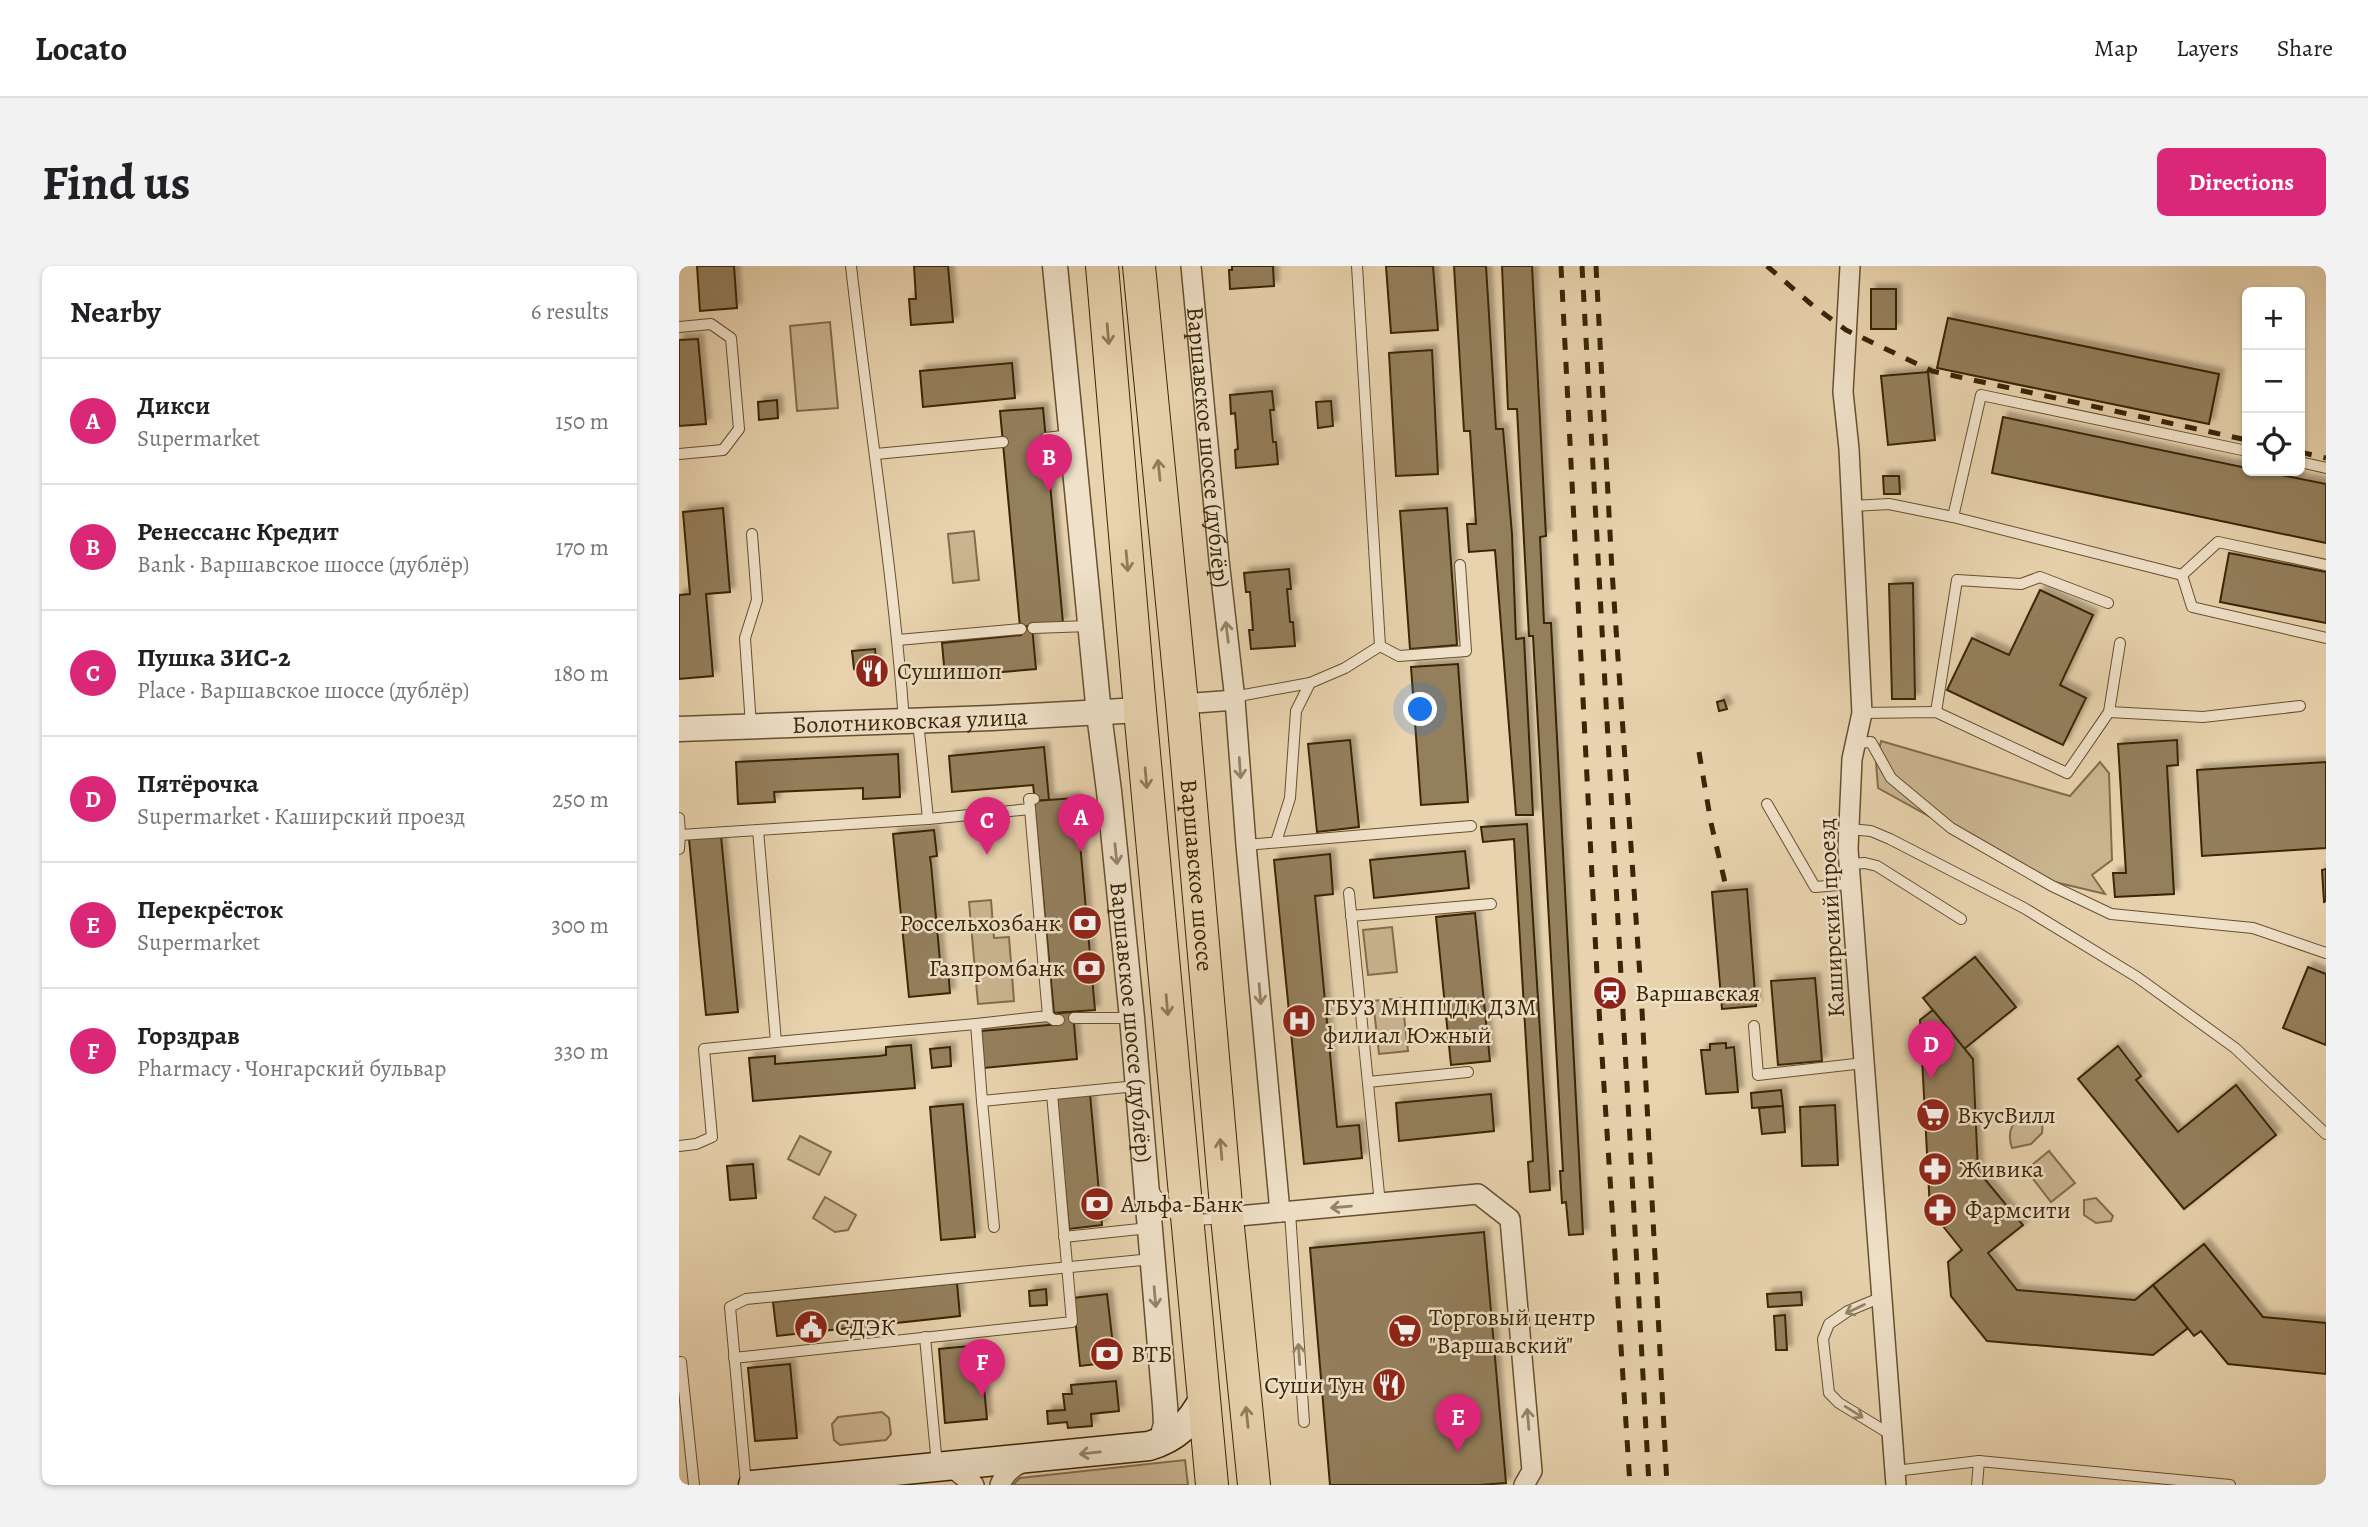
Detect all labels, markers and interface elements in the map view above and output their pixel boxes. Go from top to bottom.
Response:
text: Locato [35,26,127,71]
text: Map [2094,32,2138,64]
text: Layers [2176,32,2239,64]
text: Share [2277,32,2333,64]
button: Directions [2157,148,2326,216]
text: Find us [42,149,190,216]
map controls [2242,287,2305,476]
button: + [2242,287,2305,350]
text: Nearby [70,292,161,332]
text: 6 results [531,296,609,327]
street label: Варшавское шоссе (дублёр) [1179,305,1238,589]
one-way arrow [1102,322,1115,345]
button: − [2242,350,2305,413]
text: Дикси [137,388,210,423]
text: A [86,406,100,437]
text: 150 m [555,406,609,437]
button: locate [2242,413,2305,476]
text: Supermarket [137,423,260,454]
pin: B [1026,434,1072,492]
one-way arrow [1152,459,1165,481]
text: Ренессанс Кредит [137,514,339,549]
text: B [86,532,100,563]
text: 170 m [556,532,609,563]
text: Bank · Варшавское шоссе (дублёр) [137,549,469,580]
one-way arrow [1121,549,1134,571]
one-way arrow [1221,621,1234,644]
text: Пушка ЗИС-2 [137,640,291,675]
restaurant icon: Сушишоп [853,652,891,690]
place label: Сушишоп [897,655,1002,687]
text: C [86,658,100,689]
text: 180 m [554,658,609,689]
text: Place · Варшавское шоссе (дублёр) [137,675,469,706]
your location [1403,692,1437,726]
street label: Болотниковская улица [791,700,1029,741]
one-way arrow [1234,756,1247,778]
text: Пятёрочка [137,766,259,801]
one-way arrow [1140,767,1153,789]
street label: Варшавское шоссе [1173,778,1221,973]
text: D [85,784,101,815]
text: 250 m [552,784,609,815]
pin: A [1058,794,1104,852]
pin: C [964,797,1010,855]
text: Supermarket · Каширский проезд [137,801,465,832]
street label: Каширский проезд [1810,817,1852,1019]
one-way arrow [1109,843,1122,865]
street label: Варшавское шоссе (дублёр) [1102,880,1160,1164]
text: Перекрёсток [137,892,283,927]
bank icon: Россельхозбанк [1066,904,1104,942]
place label: Россельхозбанк [899,907,1061,939]
text: E [86,910,100,941]
text: 300 m [551,910,609,941]
text: Supermarket [137,927,260,958]
bank icon: Газпромбанк [1070,949,1108,987]
place label: Газпромбанк [929,952,1065,984]
station icon: Варшавская [1591,974,1629,1012]
place label: Варшавская [1635,977,1760,1009]
one-way arrow [1254,982,1267,1005]
place label: ГБУЗ МНПЦДК ДЗМ филиал Южный [1323,991,1536,1051]
one-way arrow [1161,993,1174,1016]
hospital icon: ГБУЗ МНПЦДК ДЗМ филиал Южный [1280,1002,1318,1040]
text: Горздрав [137,1018,240,1053]
pin: D [1908,1021,1954,1079]
text: F [87,1036,99,1067]
text: 330 m [554,1036,609,1067]
text: Pharmacy · Чонгарский бульвар [137,1053,446,1084]
supermarket icon: ВкусВилл [1914,1096,1952,1134]
place label: ВкусВилл [1957,1099,2056,1131]
one-way arrow [1214,1139,1227,1161]
pharmacy icon: Живика [1916,1150,1954,1188]
place label: Живика [1959,1153,2043,1185]
bank icon: Альфа-Банк [1078,1185,1116,1223]
place label: Альфа-Банк [1120,1188,1243,1220]
pharmacy icon: Фармсити [1921,1191,1959,1229]
place label: Фармсити [1965,1194,2071,1226]
one-way arrow [1331,1201,1353,1214]
one-way arrow [1149,1285,1162,1308]
place label: Торговый центр "Варшавский" [1429,1301,1595,1361]
one-way arrow [1845,1302,1866,1316]
public building icon: СДЭК [792,1308,830,1346]
place label: СДЭК [835,1311,896,1343]
supermarket icon: Торговый центр "Варшавский" [1386,1312,1424,1350]
bank icon: ВТБ [1088,1335,1126,1373]
place label: ВТБ [1131,1338,1172,1370]
pin: F [959,1339,1005,1397]
one-way arrow [1292,1344,1305,1366]
restaurant icon: Суши Тун [1370,1366,1408,1404]
place label: Суши Тун [1264,1369,1365,1401]
pin: E [1435,1394,1481,1452]
one-way arrow [1844,1405,1863,1420]
one-way arrow [1240,1406,1253,1429]
one-way arrow [1521,1408,1534,1431]
one-way arrow [1079,1446,1102,1459]

